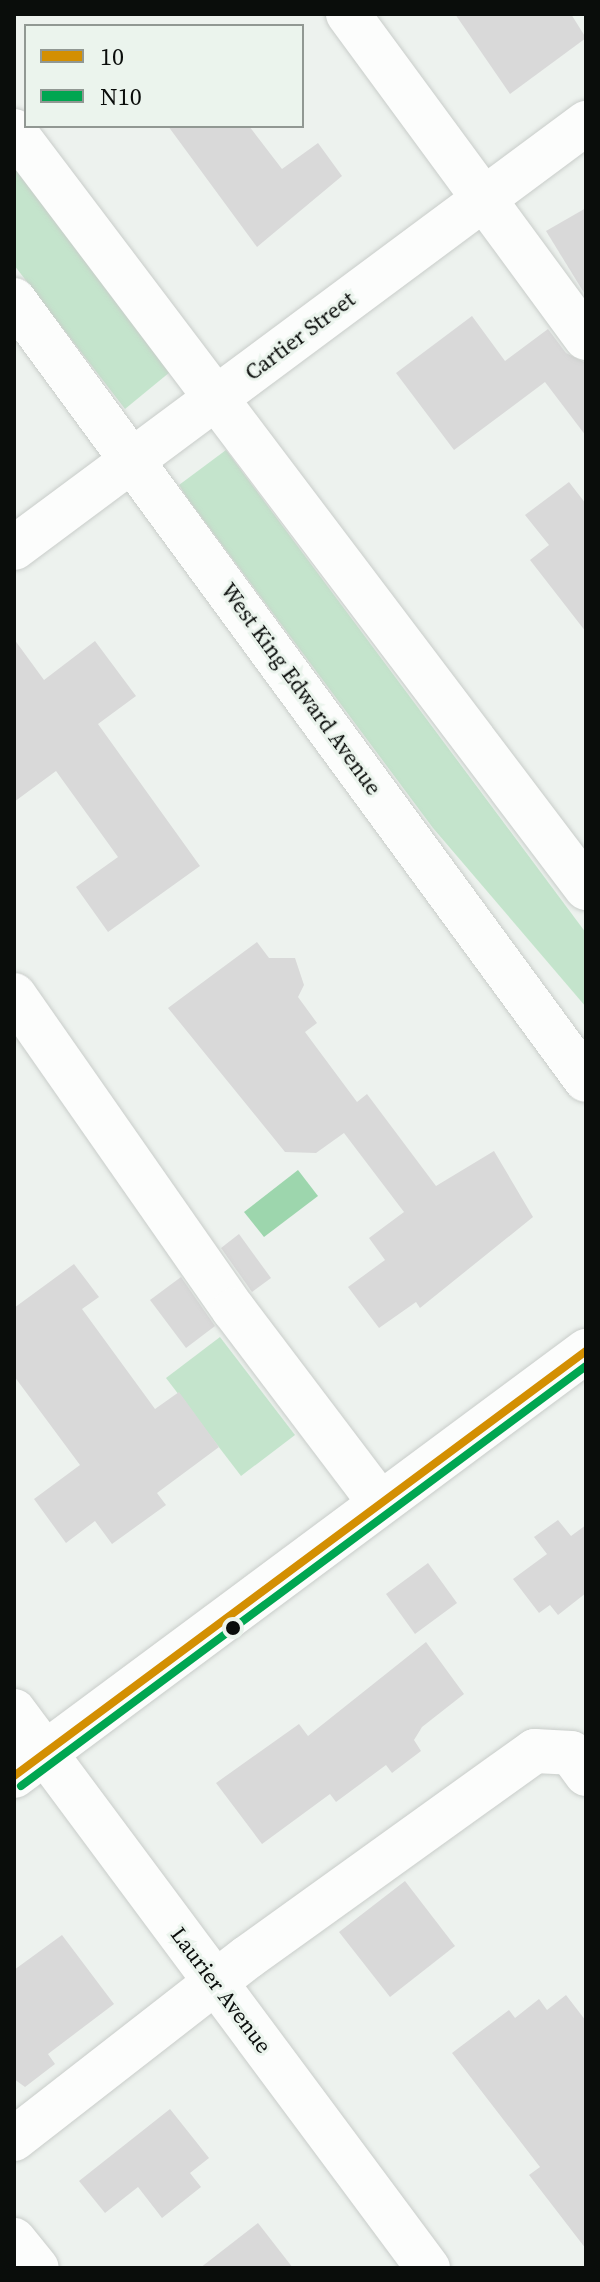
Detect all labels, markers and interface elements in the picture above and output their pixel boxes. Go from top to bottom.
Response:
legend [24,24,304,128]
text: 10 [100,40,124,73]
text: N10 [100,80,142,113]
street label: Cartier Street [240,286,360,386]
street label: West King Edward Avenue [215,578,387,800]
unlabelled marker [225,1620,241,1636]
street label: Laurier Avenue [165,1922,277,2058]

